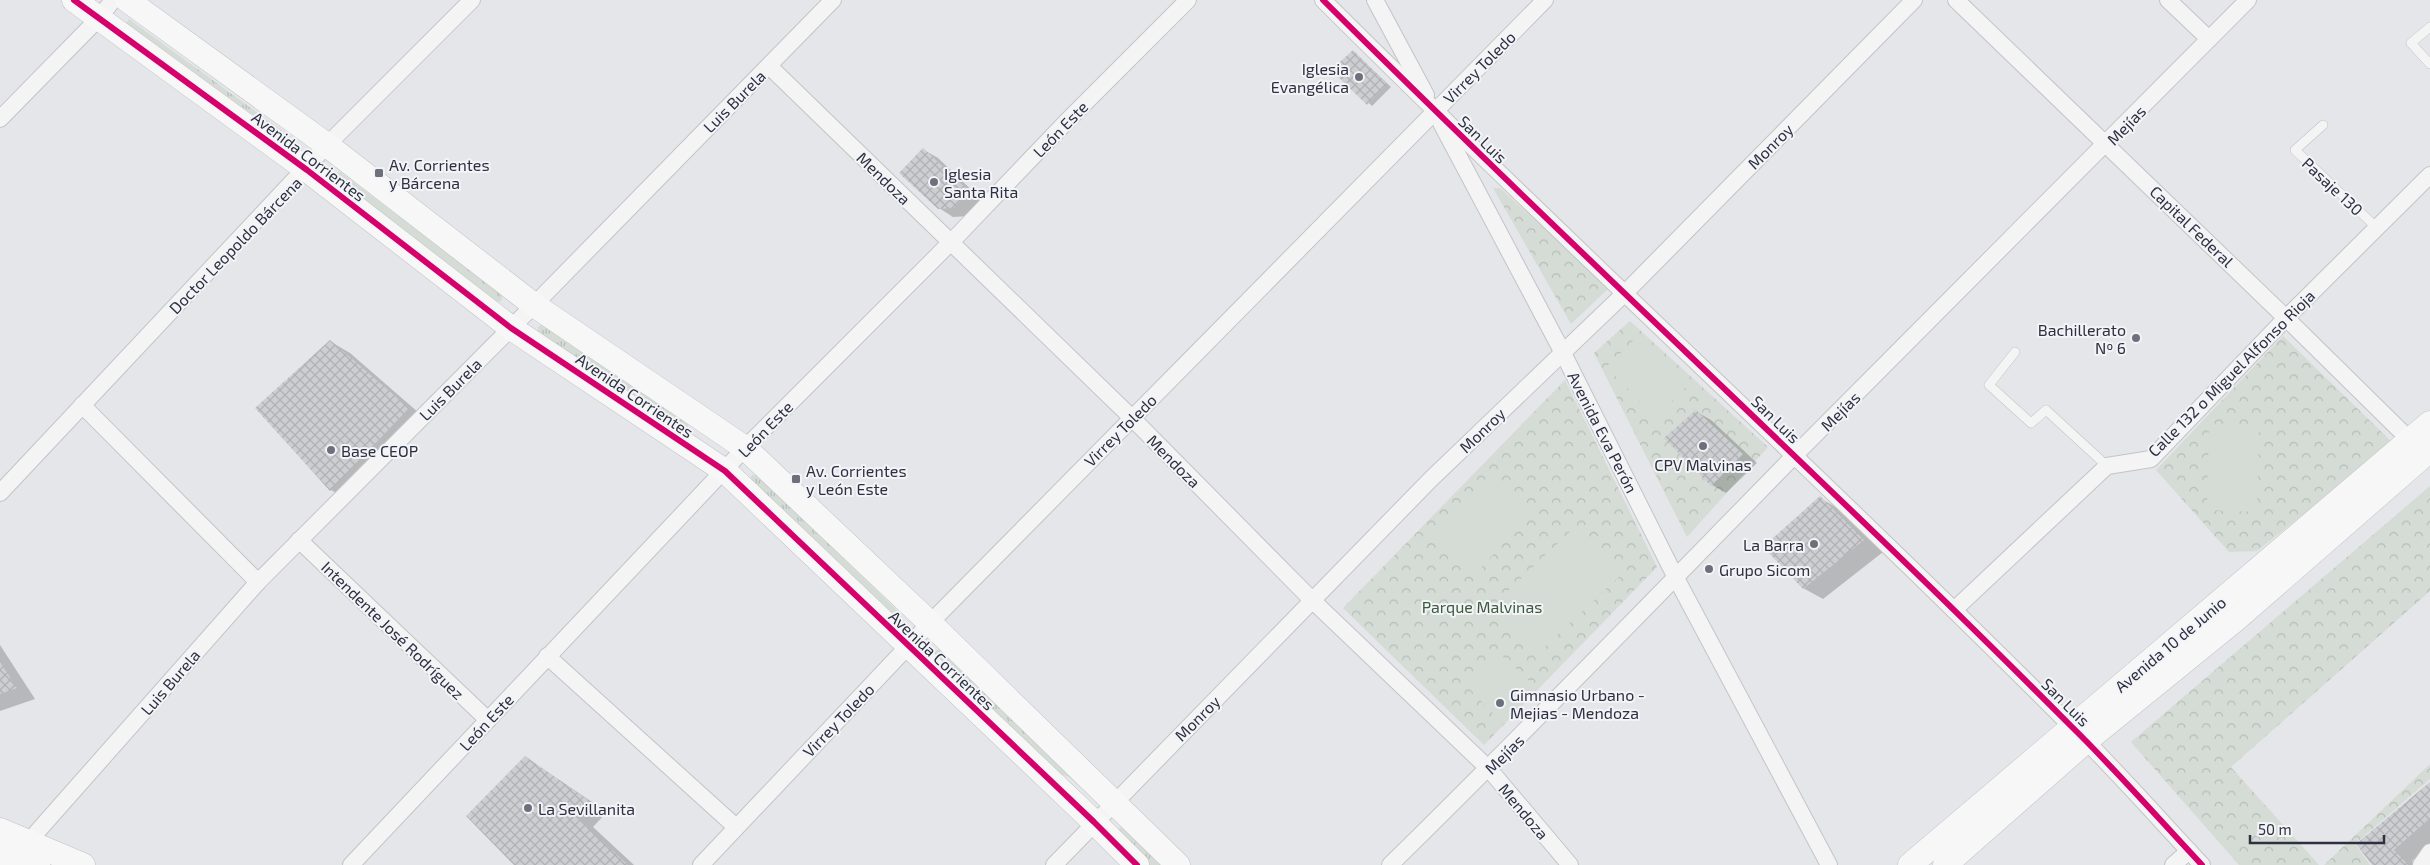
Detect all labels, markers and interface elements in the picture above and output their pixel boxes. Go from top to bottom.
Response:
street label: Virrey Toledo [1439,27,1519,107]
place label: Iglesia Evangélica [1271,59,1349,96]
street label: Luis Burela [699,66,769,136]
marker: Iglesia Evangélica [1353,71,1365,83]
street label: León Este [1029,97,1091,161]
street label: Mejías [2103,101,2150,149]
street label: Avenida Corrientes [249,107,369,205]
street label: San Luis [1455,111,1511,167]
street label: Monroy [1743,119,1797,173]
street label: Mendoza [853,148,915,208]
street label: Pasaje 130 [2298,153,2367,220]
place label: Av. Corrientes y Bárcena [389,155,490,192]
place label: Iglesia Santa Rita [944,164,1018,201]
marker: Av. Corrientes y Bárcena [373,167,385,179]
street label: Doctor Leopoldo Bárcena [165,173,305,317]
marker: Iglesia Santa Rita [928,176,940,188]
street label: Capital Federal [2146,181,2238,271]
street label: Calle 132 o Miguel Alfonso Rioja [2144,286,2319,461]
place label: Bachillerato Nº 6 [2038,320,2126,357]
marker: Bachillerato Nº 6 [2130,332,2142,344]
street label: Avenida Corrientes [573,349,697,441]
street label: Luis Burela [415,354,485,424]
street label: Avenida Eva Perón [1564,368,1642,496]
street label: Mejías [1816,387,1864,435]
street label: Virrey Toledo [1080,390,1160,470]
street label: San Luis [1748,391,1804,447]
street label: León Este [734,397,796,461]
street label: Monroy [1455,403,1509,456]
street label: Mendoza [1144,431,1204,491]
marker: CPV Malvinas [1697,440,1709,452]
place label: Base CEOP [341,441,418,460]
marker: Base CEOP [325,444,337,456]
place label: CPV Malvinas [1654,455,1752,474]
place label: Av. Corrientes y León Este [806,461,907,498]
marker: Av. Corrientes y León Este [790,473,802,485]
place label: La Barra [1743,535,1804,554]
marker: La Barra [1808,538,1820,550]
street label: Intendente José Rodríguez [318,557,468,703]
place label: Grupo Sicom [1719,560,1810,579]
marker: Grupo Sicom [1703,563,1715,575]
street label: Avenida 10 de Junio [2111,592,2229,696]
park label: Parque Malvinas [1422,597,1542,616]
street label: Avenida Corrientes [885,606,999,714]
street label: Luis Burela [136,645,204,719]
street label: San Luis [2038,674,2094,730]
street label: Virrey Toledo [798,679,878,761]
place label: Gimnasio Urbano - Mejias - Mendoza [1510,685,1645,723]
street label: León Este [455,690,517,754]
street label: Monroy [1170,691,1224,745]
marker: Gimnasio Urbano - Mejias - Mendoza [1494,697,1506,709]
street label: Mejías [1480,730,1528,778]
street label: Mendoza [1495,779,1553,843]
place label: La Sevillanita [538,799,635,818]
marker: La Sevillanita [522,802,534,814]
scale bar [2250,812,2384,844]
text: 50 m [2258,820,2292,838]

